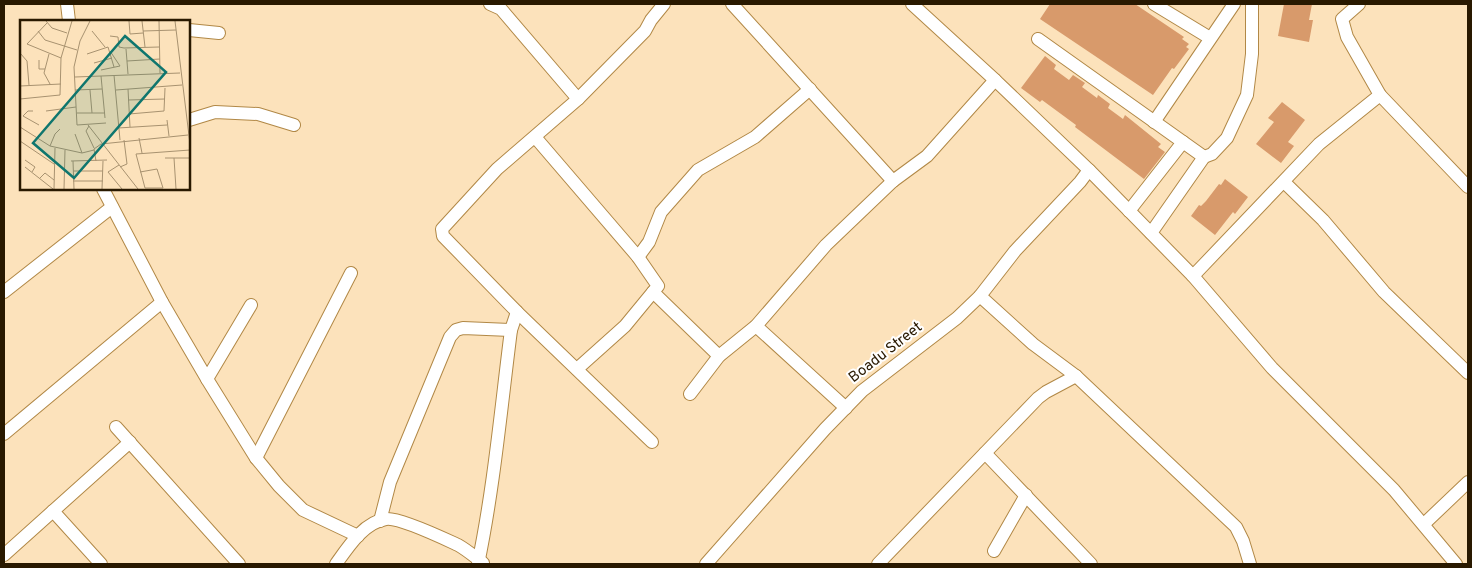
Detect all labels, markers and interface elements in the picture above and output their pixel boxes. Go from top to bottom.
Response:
inset map [20,20,190,190]
street label: Boadu Street [845,318,927,388]

